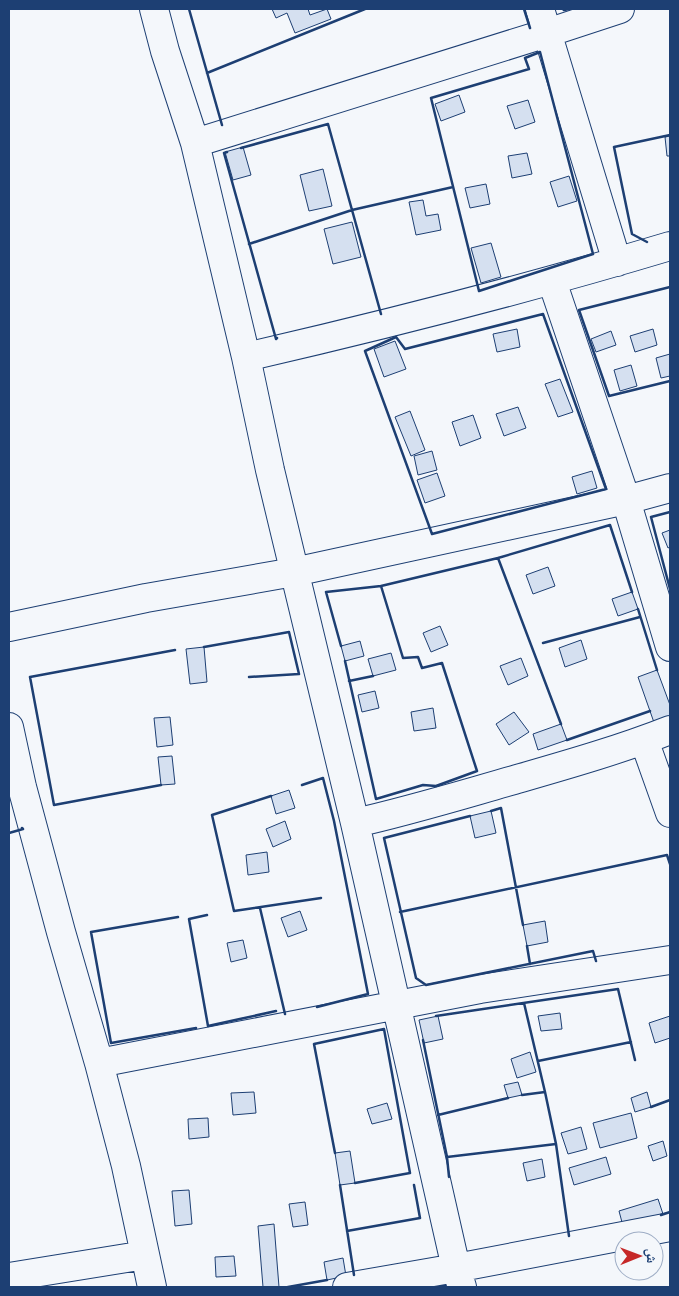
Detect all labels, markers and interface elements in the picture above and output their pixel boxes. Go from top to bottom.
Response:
north arrow [614,1231,664,1281]
text: ش [643,1248,661,1263]

